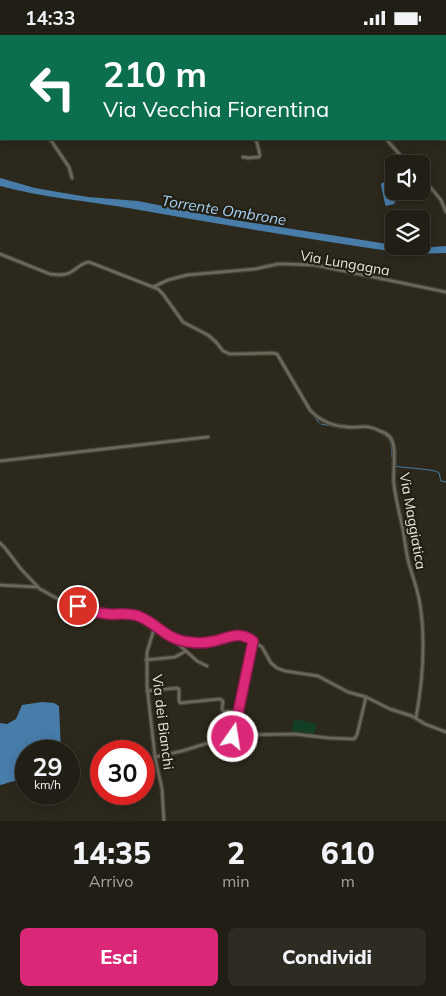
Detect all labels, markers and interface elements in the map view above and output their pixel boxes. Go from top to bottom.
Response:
text: 14:33 [25,6,75,30]
text: 210 m [103,52,207,96]
icon: left [20,55,85,120]
text: Via Vecchia Fiorentina [103,95,329,123]
map controls [385,155,430,255]
button: sound [385,155,430,200]
water label: Torrente Ombrone [160,191,288,229]
button: layers [385,210,430,255]
street label: Via Lungagna [299,246,391,280]
street label: Via Maggiatica [396,471,430,571]
pin [57,585,99,627]
icon: arrive [64,592,92,620]
street label: Via dei Bianchi [148,673,178,771]
position arrow [206,710,258,762]
speed limit sign: 30 [90,740,155,805]
text: 29 [32,751,63,782]
text: km/h [34,777,61,792]
text: 14:35 [71,834,151,872]
text: 2 [227,834,245,872]
text: 610 [321,834,375,872]
text: Arrivo [89,871,133,891]
text: min [222,871,250,891]
text: m [341,871,355,891]
button: Esci [20,928,218,986]
button: Condividi [228,928,426,986]

